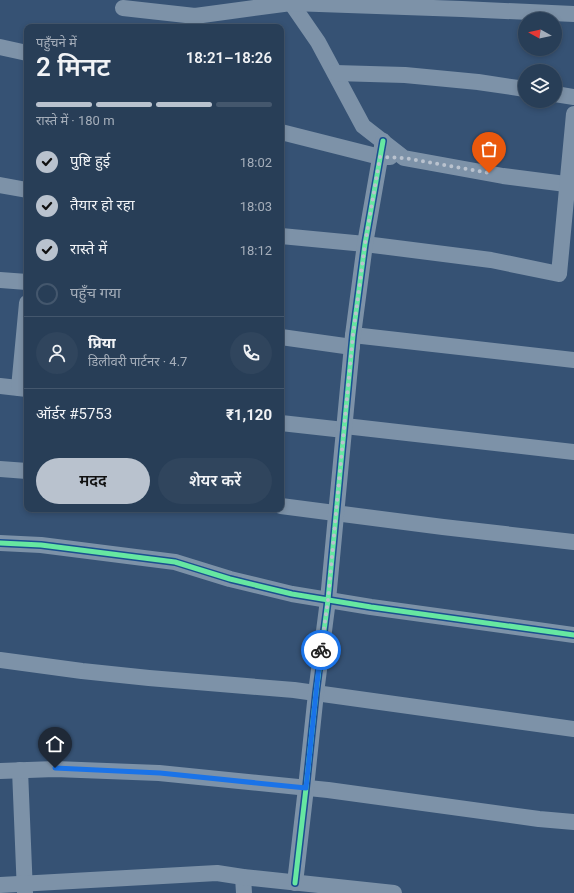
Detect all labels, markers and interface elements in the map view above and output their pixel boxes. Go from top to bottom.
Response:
north arrow [518,12,562,56]
map controls [518,12,562,108]
text: पहुँचने में [36,35,77,50]
text: 18:21–18:26 [186,49,272,67]
text: 2 मिनट [36,52,110,82]
button: layers [518,64,562,108]
text: रास्ते में · 180 m [36,113,115,128]
pin [472,132,506,173]
icon: bag [478,138,500,160]
icon: check [36,151,58,173]
text: पुष्टि हुई [70,152,110,170]
text: 18:02 [240,155,272,170]
icon: check [36,195,58,217]
text: तैयार हो रहा [70,196,135,214]
text: 18:03 [240,199,272,214]
icon: check [36,239,58,261]
text: रास्ते में [70,240,107,258]
text: 18:12 [240,243,272,258]
text: पहुँच गया [70,284,121,302]
button: person [36,332,78,374]
button: phone [230,332,272,374]
text: प्रिया [88,334,116,352]
text: डिलीवरी पार्टनर · 4.7 [88,354,187,369]
text: ऑर्डर #5753 [36,405,112,423]
text: ₹1,120 [226,406,272,424]
button: मदद [36,458,150,504]
button: शेयर करें [158,458,272,504]
courier [301,630,341,670]
icon: bike [310,639,332,661]
pin [38,727,72,768]
icon: home [44,733,66,755]

